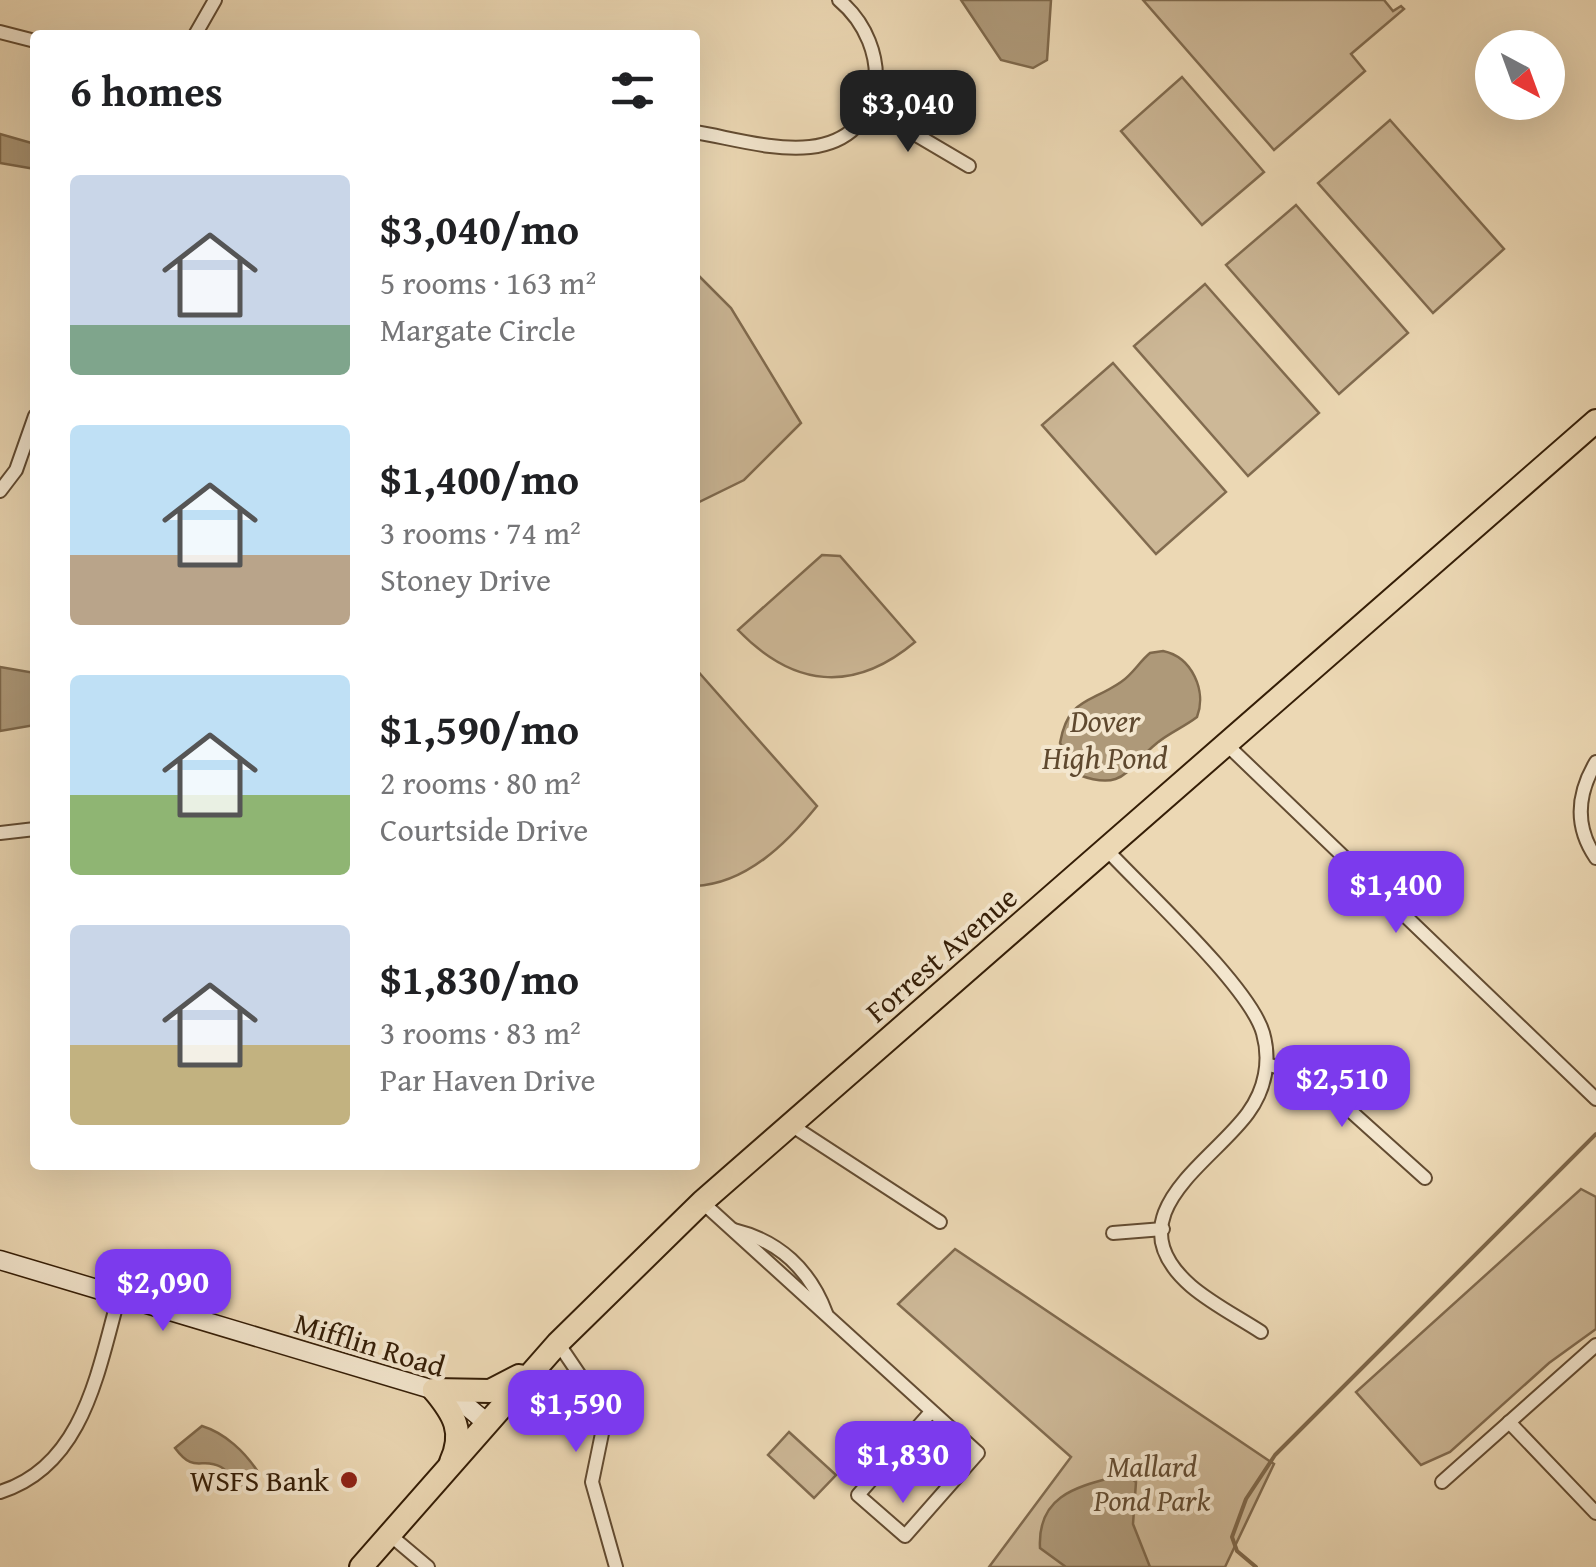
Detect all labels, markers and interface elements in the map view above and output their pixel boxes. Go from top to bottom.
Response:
north arrow [1475,30,1565,120]
map controls [1475,30,1565,120]
text: 6 homes [70,60,223,121]
icon: filters [605,63,660,118]
pin: $3,040 [827,70,989,155]
text: $3,040 [862,79,954,126]
text: $3,040/mo [380,198,579,259]
icon: home [150,215,270,335]
text: 5 rooms · 163 m² [380,259,596,306]
text: Margate Circle [380,306,576,353]
text: $1,400/mo [380,448,579,509]
icon: home [150,465,270,585]
text: 3 rooms · 74 m² [380,509,581,556]
text: Stoney Drive [380,556,551,603]
water label: Dover High Pond [1041,697,1168,781]
text: $1,590/mo [380,698,579,759]
icon: home [150,715,270,835]
text: 2 rooms · 80 m² [380,759,581,806]
text: Courtside Drive [380,806,588,853]
pin: $1,400 [1315,851,1477,936]
text: $1,400 [1350,860,1442,907]
street label: Forrest Avenue [855,876,1027,1032]
text: $1,830/mo [380,948,579,1009]
icon: home [150,965,270,1085]
text: 3 rooms · 83 m² [380,1009,581,1056]
pin: $2,510 [1261,1045,1423,1130]
text: $2,510 [1296,1054,1388,1101]
text: Par Haven Drive [380,1056,595,1103]
pin: $2,090 [82,1249,244,1334]
text: $2,090 [117,1258,209,1305]
street label: Mifflin Road [289,1300,451,1388]
pin: $1,590 [495,1370,657,1455]
text: $1,590 [530,1379,622,1426]
pin: $1,830 [822,1421,984,1506]
text: $1,830 [857,1430,949,1477]
park label: Mallard Pond Park [1093,1444,1211,1522]
place label: WSFS Bank [190,1458,330,1502]
marker: WSFS Bank [338,1469,360,1491]

